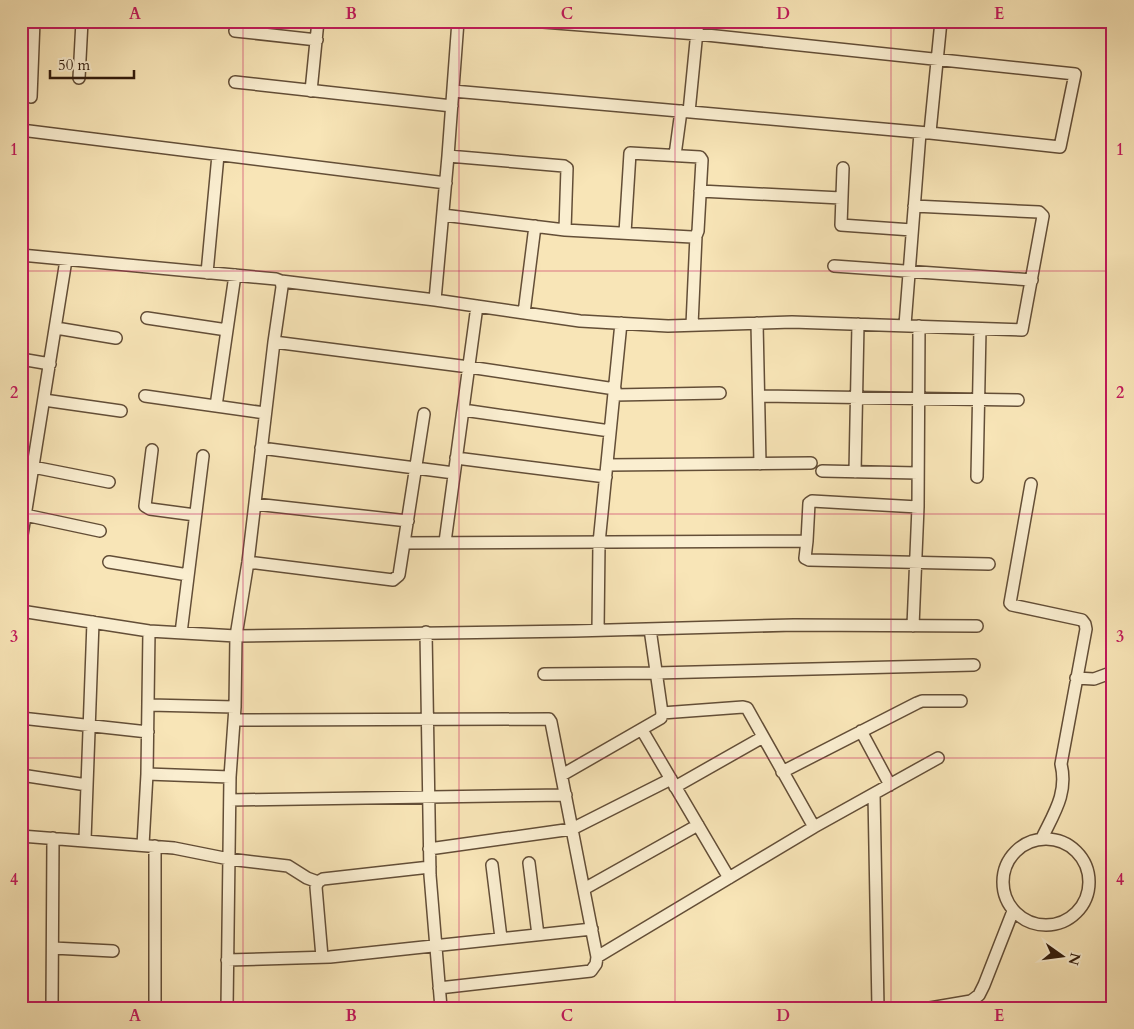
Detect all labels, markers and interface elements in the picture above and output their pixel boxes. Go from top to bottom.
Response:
text: A [129,3,141,25]
text: B [345,3,357,25]
text: C [561,3,573,25]
text: D [776,3,790,25]
text: E [994,3,1004,25]
scale bar [50,48,134,80]
text: 50 m [58,55,90,75]
text: 1 [10,139,18,161]
text: 1 [1116,139,1124,161]
text: 2 [10,382,18,404]
text: 2 [1116,382,1124,404]
text: 3 [10,626,18,648]
text: 3 [1116,626,1124,648]
text: 4 [10,869,18,891]
text: 4 [1116,869,1124,891]
north arrow [1036,932,1086,982]
text: N [1063,951,1085,967]
text: A [129,1005,141,1027]
text: B [345,1005,357,1027]
text: C [561,1005,573,1027]
text: D [776,1005,790,1027]
text: E [994,1005,1004,1027]

